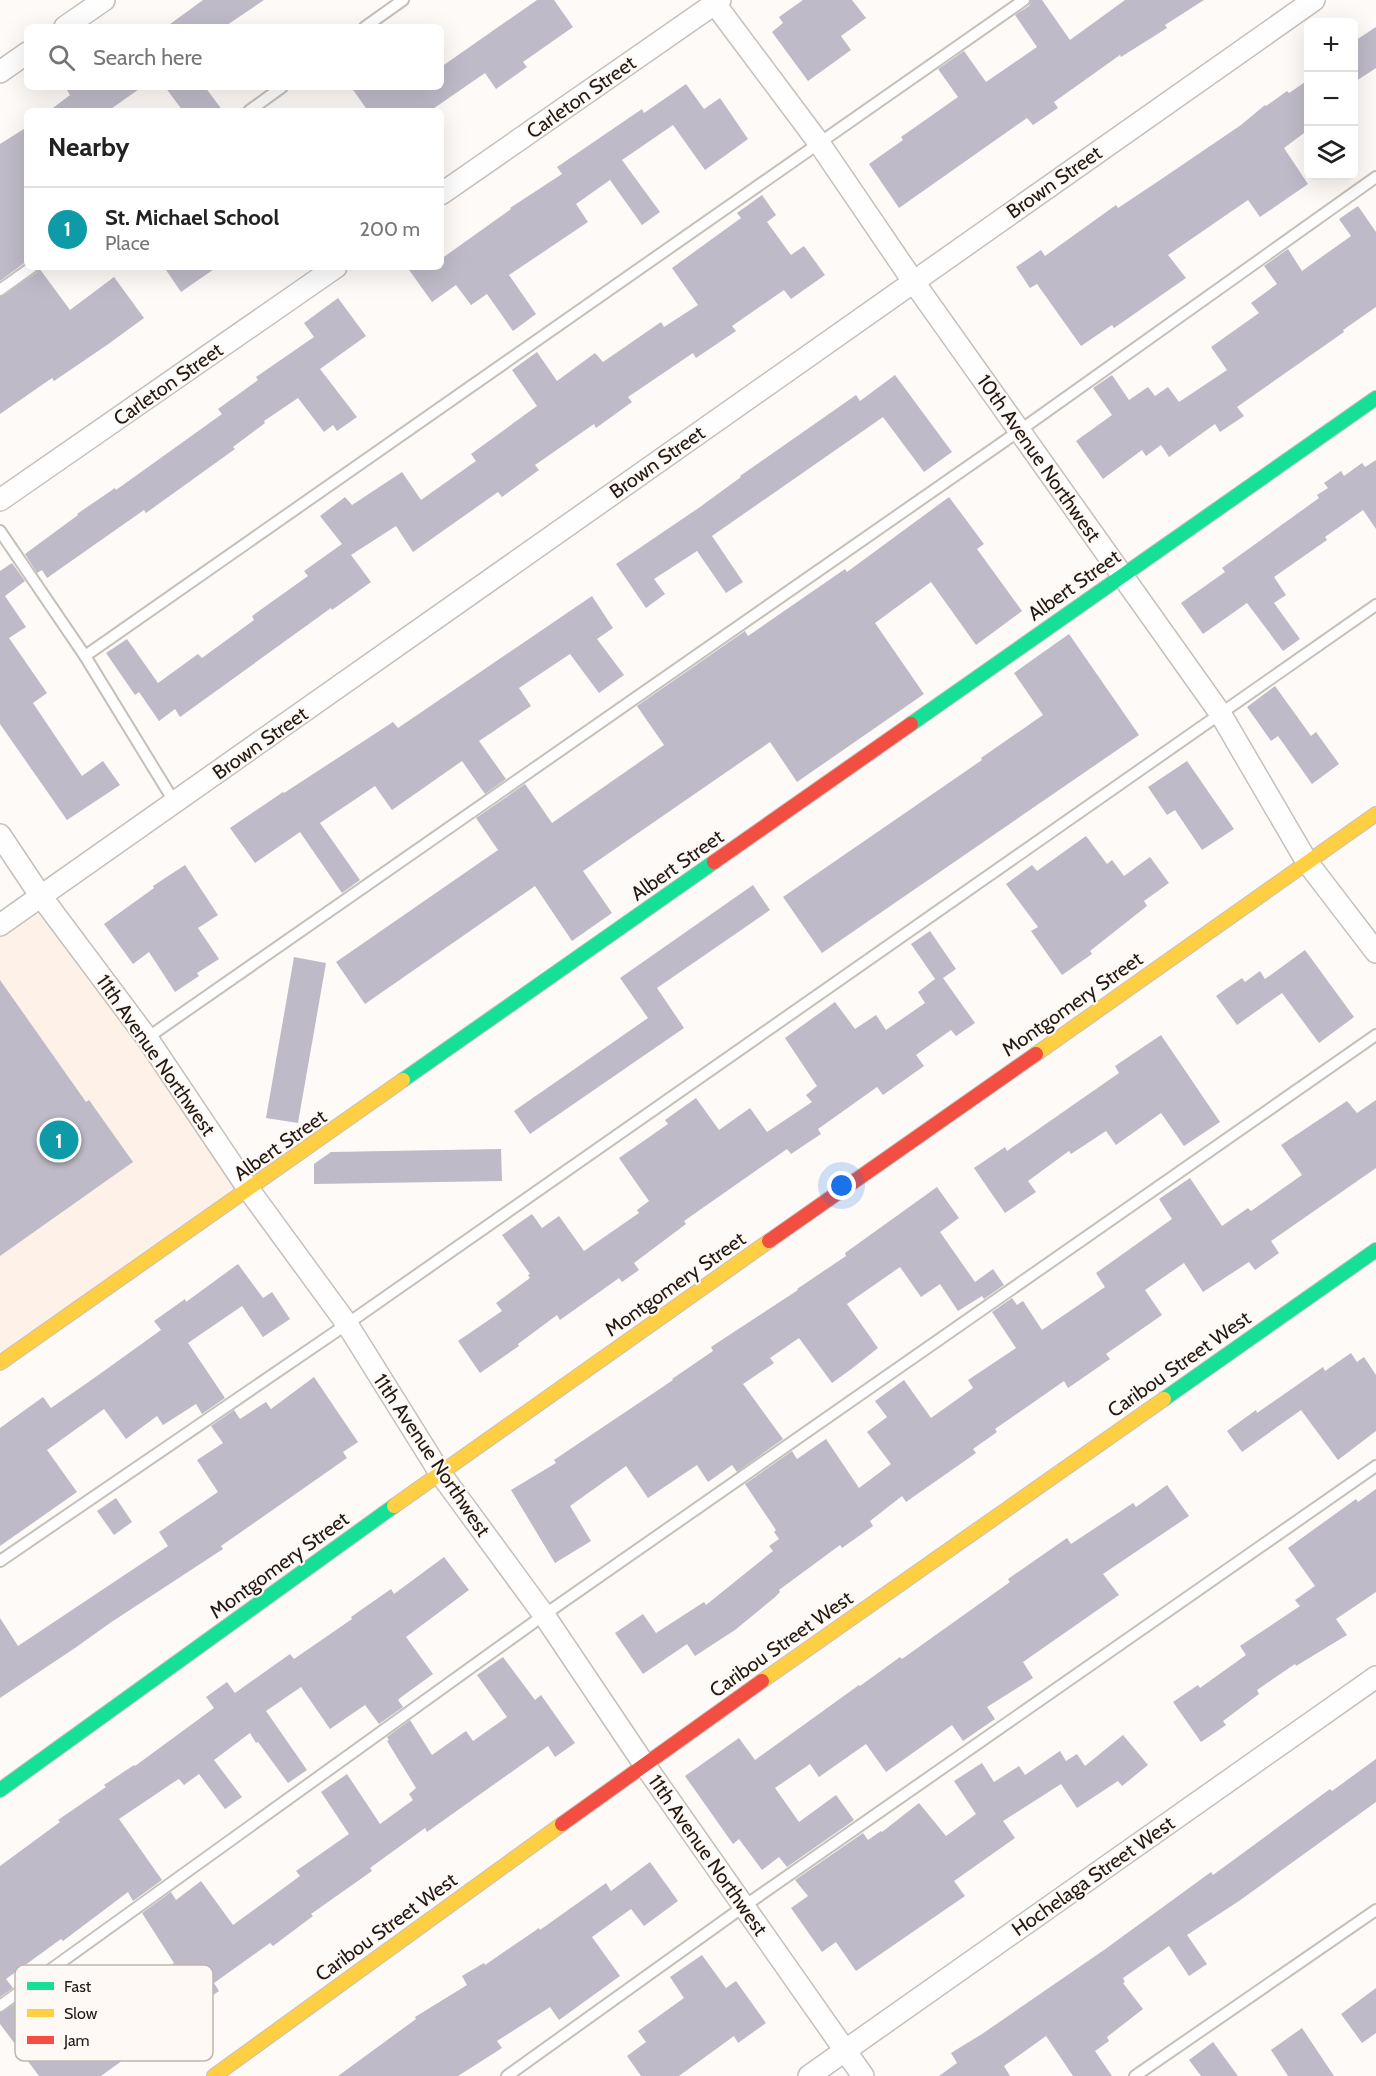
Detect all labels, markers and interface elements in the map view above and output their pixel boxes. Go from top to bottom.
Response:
map controls [1304,18,1358,180]
button: + [1304,18,1358,72]
search box [24,24,444,90]
icon: search [45,41,78,74]
text: Search here [93,44,202,71]
street label: Carleton Street [522,50,640,143]
button: − [1304,72,1358,126]
button: layers [1304,126,1358,180]
text: Nearby [48,131,129,163]
street label: Brown Street [1002,140,1106,223]
text: St. Michael School [105,204,279,231]
text: 1 [64,217,71,241]
text: 200 m [360,217,420,241]
text: Place [105,231,150,255]
street label: Carleton Street [109,337,227,430]
street label: 10th Avenue Northwest [972,370,1106,546]
street label: Brown Street [605,420,709,503]
street label: Albert Street [1023,544,1125,626]
street label: Brown Street [208,701,312,784]
street label: Albert Street [626,824,728,906]
street label: Montgomery Street [997,946,1147,1061]
street label: 11th Avenue Northwest [91,970,221,1140]
street label: Albert Street [229,1104,331,1186]
pin: 1 [40,1118,78,1162]
your location [827,1171,856,1200]
street label: Montgomery Street [600,1226,750,1341]
street label: Caribou Street West [1103,1306,1255,1422]
street label: 11th Avenue Northwest [369,1369,496,1541]
street label: Montgomery Street [205,1506,353,1623]
street label: Caribou Street West [705,1586,857,1702]
street label: 11th Avenue Northwest [643,1770,773,1940]
street label: Hochelaga Street West [1007,1811,1179,1941]
street label: Caribou Street West [311,1868,462,1986]
legend [15,1965,213,2061]
text: Fast [64,1977,92,1996]
text: Slow [64,2004,98,2023]
text: Jam [63,2031,90,2050]

